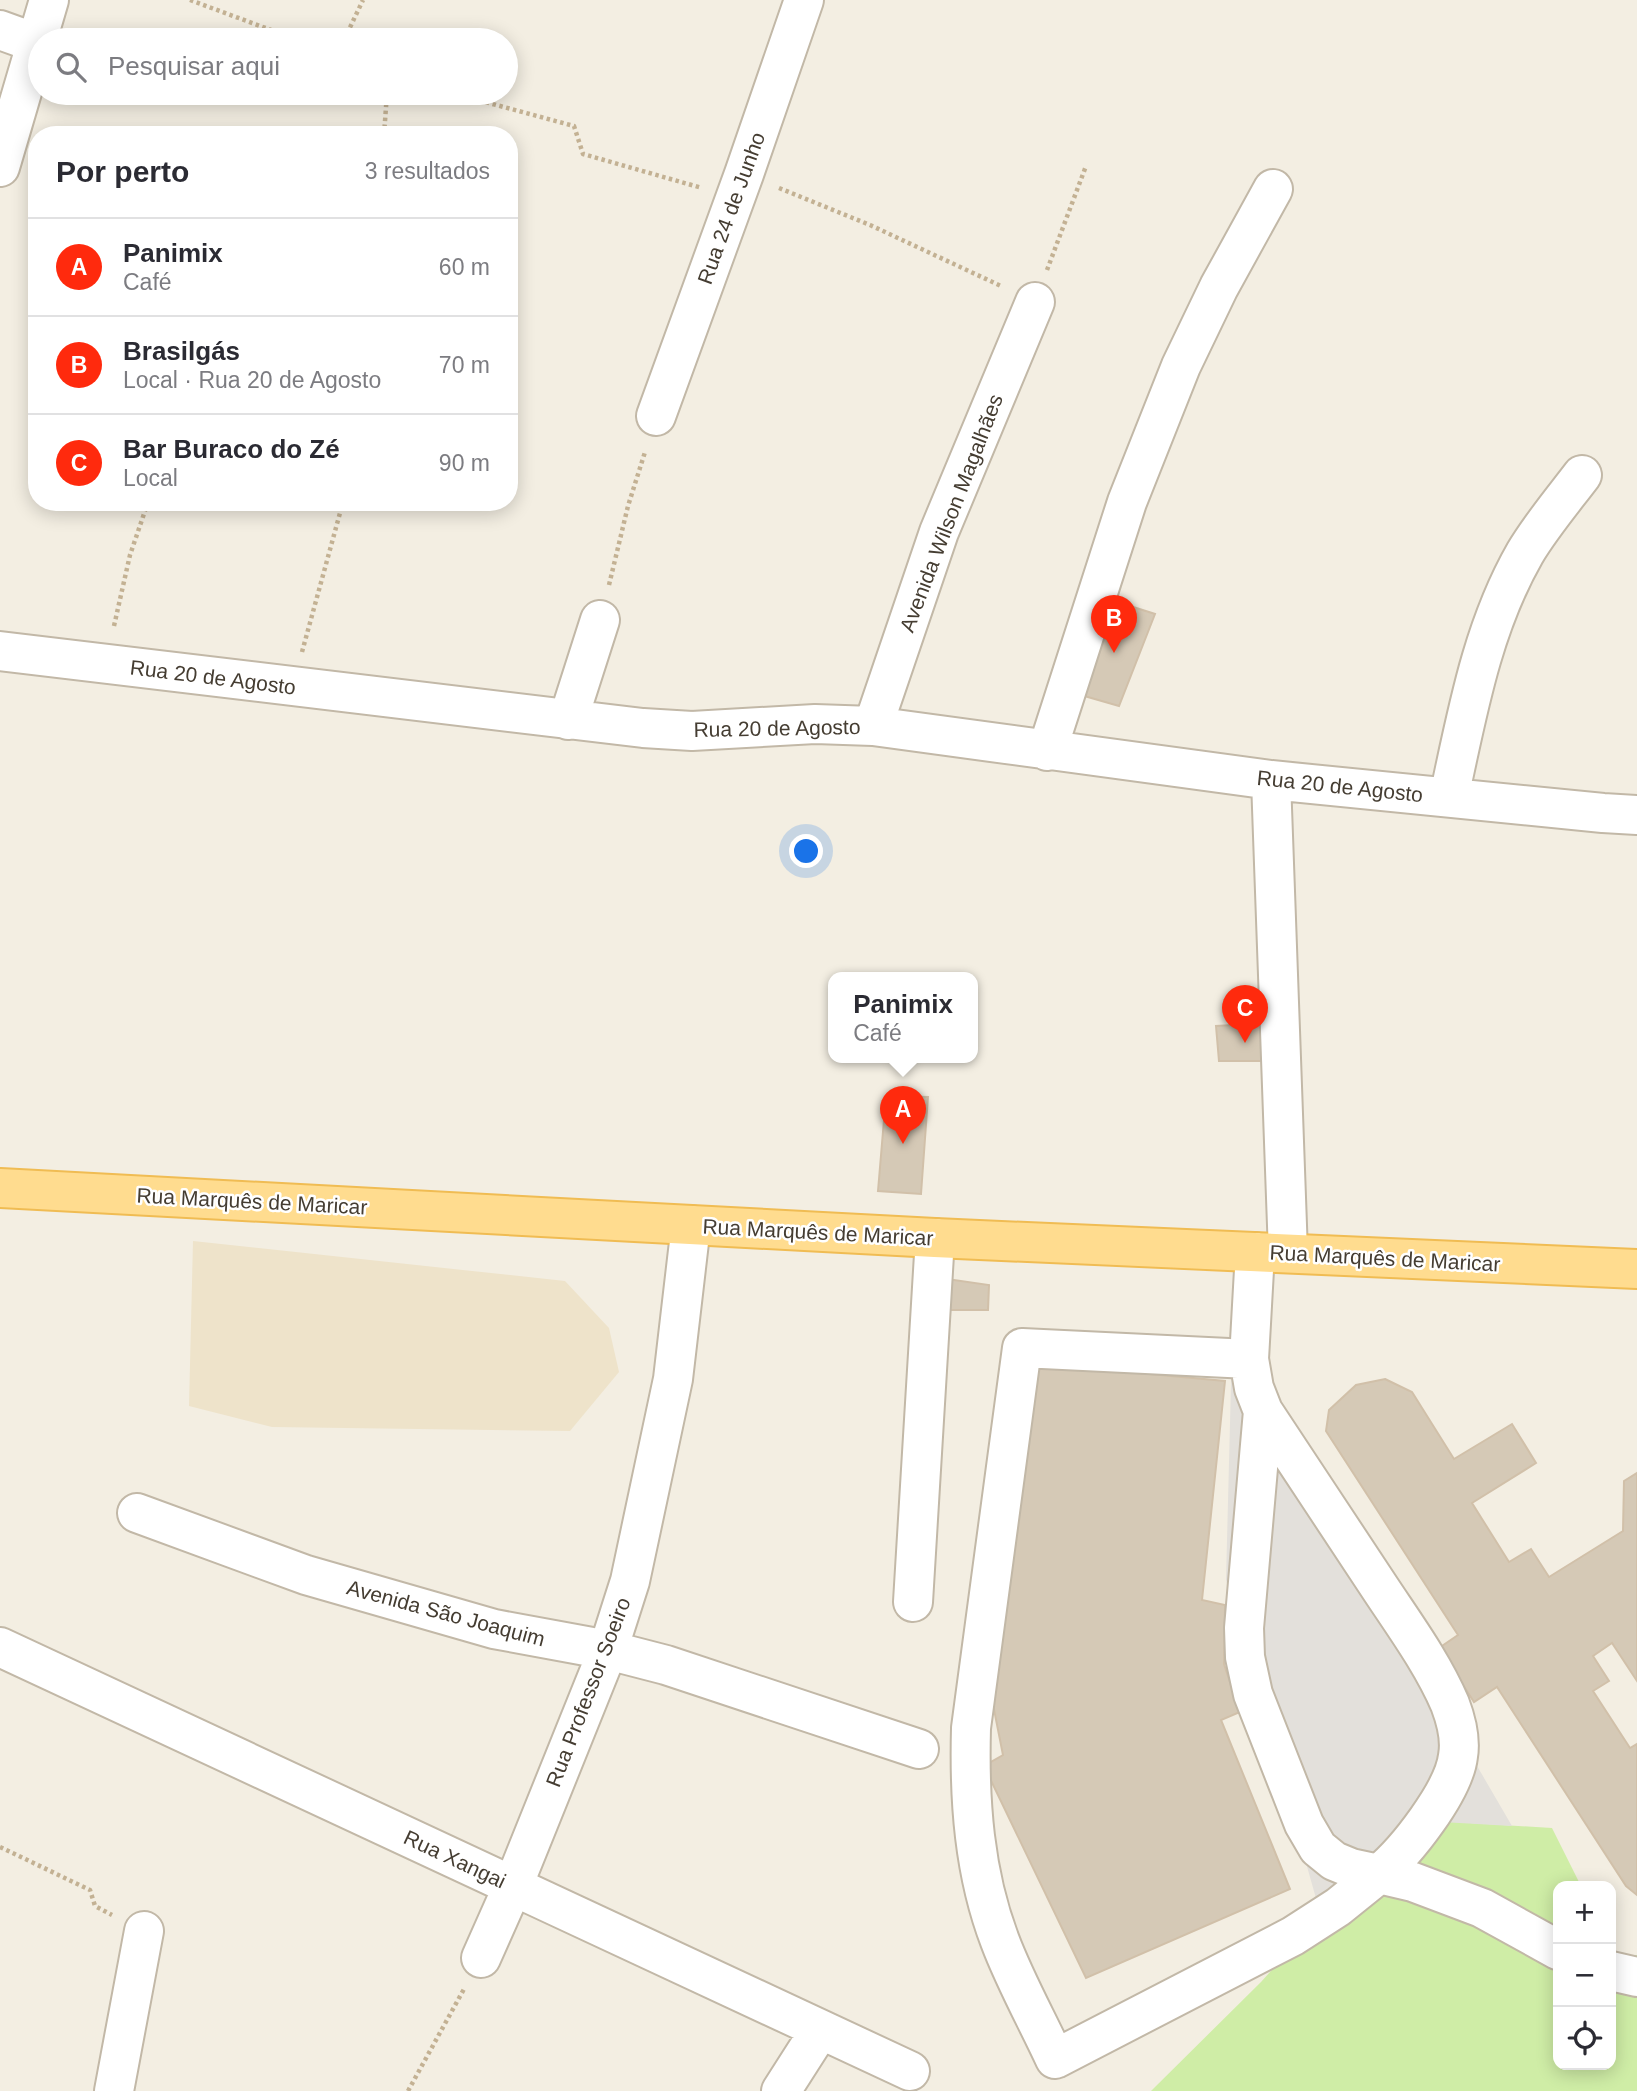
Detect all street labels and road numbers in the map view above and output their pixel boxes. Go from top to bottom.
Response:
street label: Rua 24 de Junho [693,129,769,287]
street label: Avenida Wilson Magalhães [895,391,1007,635]
street label: Rua 20 de Agosto [129,655,297,699]
street label: Rua 20 de Agosto [693,715,861,741]
street label: Rua 20 de Agosto [1256,766,1424,806]
street label: Rua Marquês de Maricar [136,1183,368,1219]
street label: Rua Marquês de Maricar [702,1214,934,1250]
street label: Rua Marquês de Maricar [1269,1240,1501,1276]
street label: Avenida São Joaquim [345,1576,547,1650]
street label: Rua Professor Soeiro [541,1594,635,1790]
street label: Rua Xangai [400,1825,510,1893]

